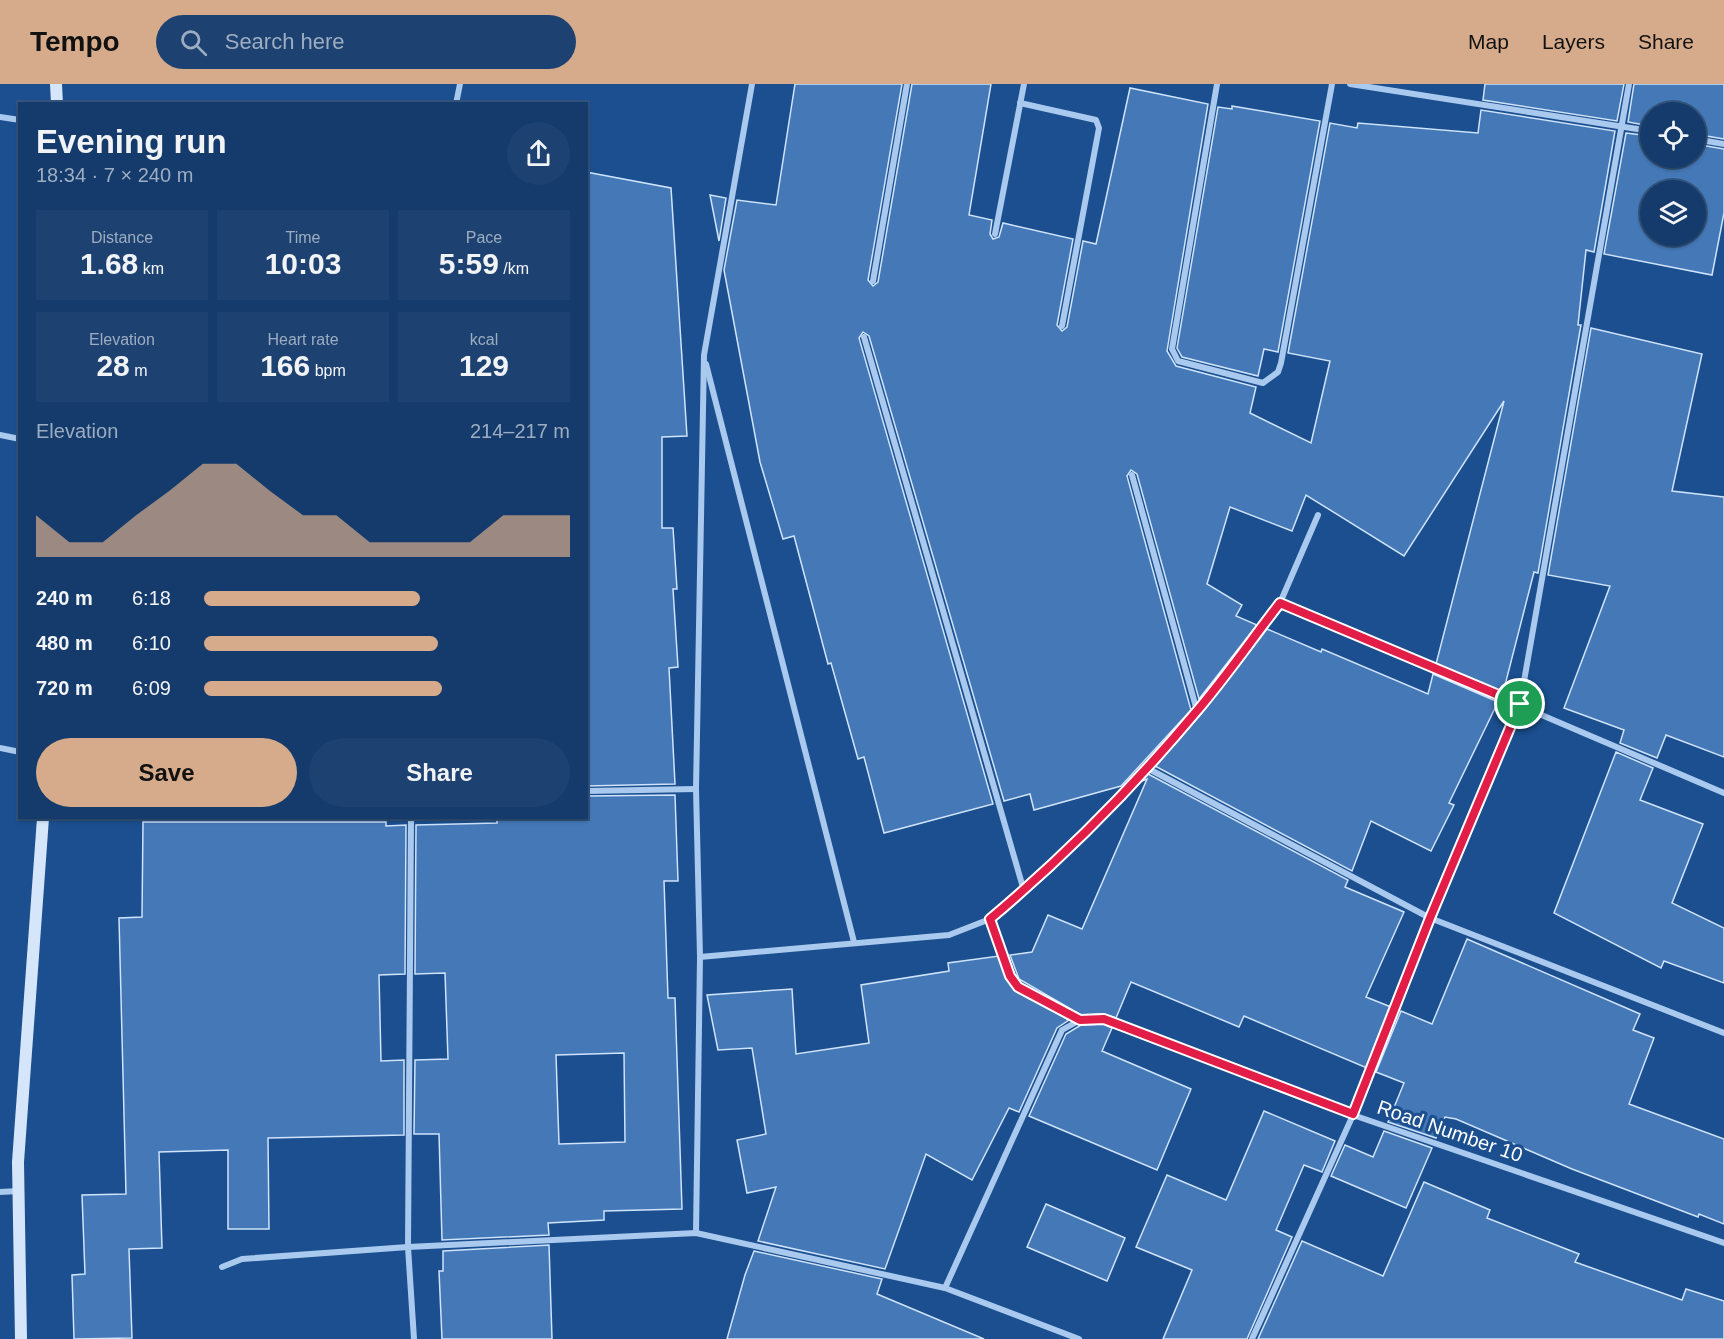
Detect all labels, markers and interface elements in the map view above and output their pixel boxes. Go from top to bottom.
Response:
search box [156,15,576,69]
text: Tempo [30,26,120,57]
icon: search [177,26,210,59]
text: Search here [225,29,345,54]
text: Map [1468,30,1509,53]
text: Layers [1542,30,1605,53]
text: Share [1638,30,1694,53]
map controls [1640,102,1706,246]
button: locate [1640,102,1706,168]
button: share [507,122,570,185]
text: Evening run [36,123,227,160]
text: 18:34 · 7 × 240 m [36,164,193,186]
button: layers [1640,180,1706,246]
text: Distance [91,229,153,246]
text: Time [286,229,320,246]
text: Pace [466,229,502,246]
text: 1.68 [80,247,138,280]
text: 10:03 [265,247,341,280]
text: 5:59 [439,247,499,280]
text: km [138,260,164,277]
text: /km [499,260,529,277]
text: Elevation [89,331,155,348]
text: Heart rate [267,331,339,348]
text: kcal [470,331,498,348]
text: 28 [96,349,130,382]
text: 166 [260,349,310,382]
text: 129 [459,349,509,382]
text: m [130,362,148,379]
text: bpm [310,362,346,379]
text: Elevation [36,420,118,442]
text: 214–217 m [470,420,570,442]
text: 240 m [36,587,93,609]
text: 6:18 [132,587,171,609]
text: 480 m [36,632,93,654]
text: 6:10 [132,632,171,654]
text: 720 m [36,677,93,699]
text: 6:09 [132,677,171,699]
pin [1494,678,1545,729]
icon: arrive [1503,687,1536,720]
button: Save [36,738,297,807]
button: Share [309,738,570,807]
street label: Road Number 10 [1374,1096,1526,1166]

